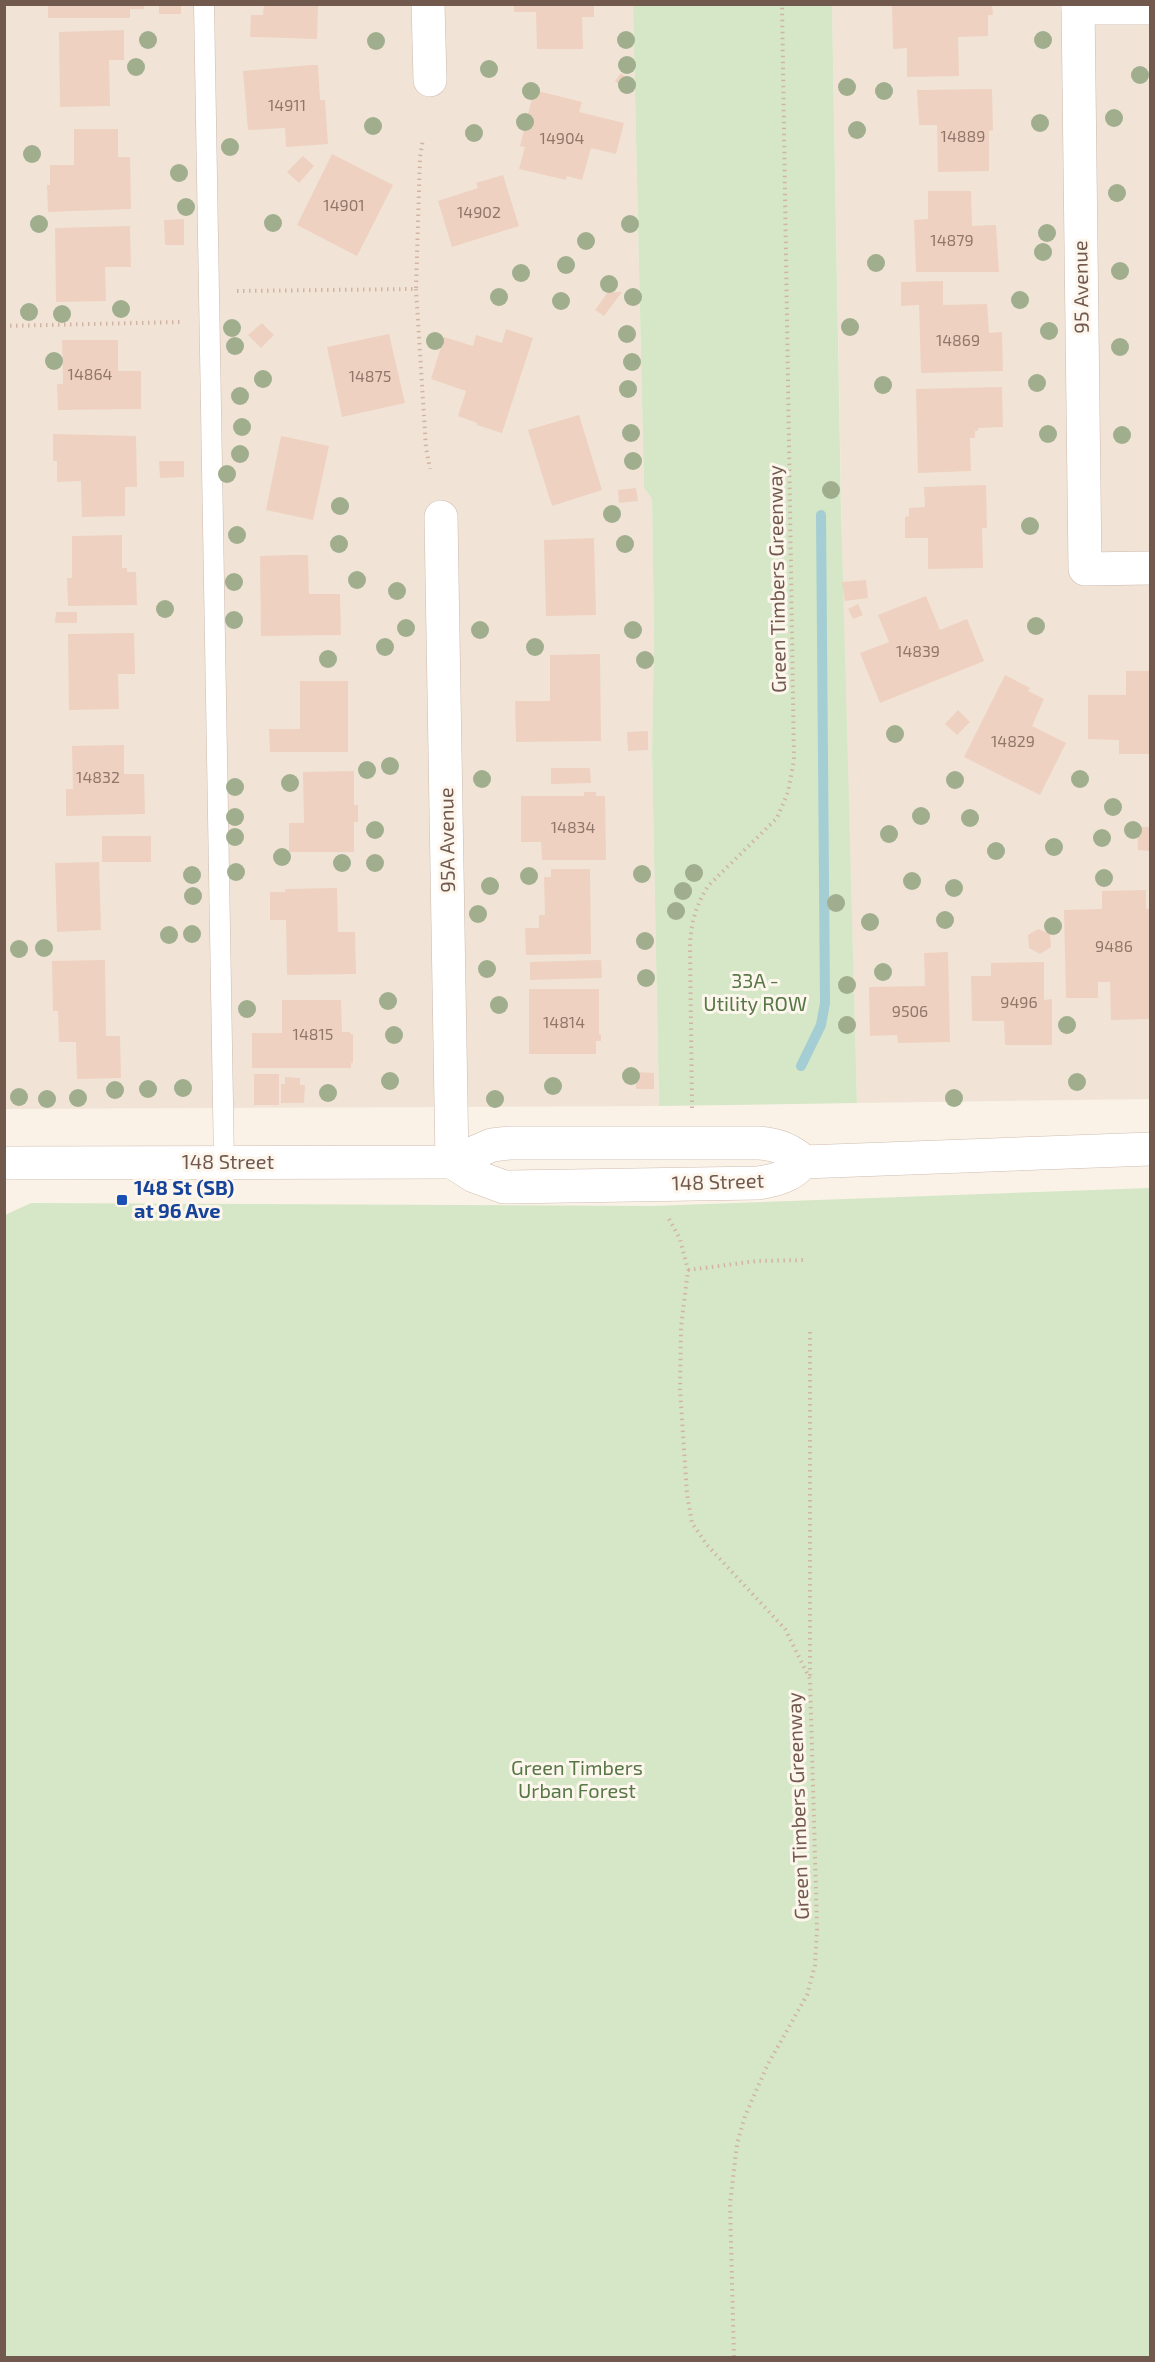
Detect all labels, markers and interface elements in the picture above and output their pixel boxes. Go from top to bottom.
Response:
house number: 14911 [268,95,306,114]
house number: 14889 [941,126,985,145]
house number: 14904 [540,128,585,147]
house number: 14901 [323,195,365,214]
house number: 14902 [457,202,501,221]
house number: 14879 [930,230,974,249]
street label: 95 Avenue [1067,240,1093,334]
house number: 14869 [936,330,980,349]
house number: 14864 [68,364,113,383]
house number: 14875 [349,366,391,385]
street label: Green Timbers Greenway [762,465,790,693]
house number: 14839 [896,641,940,660]
house number: 14829 [991,731,1035,750]
house number: 14832 [76,767,120,786]
street label: 95A Avenue [433,787,459,893]
house number: 14834 [551,817,595,836]
house number: 9486 [1095,936,1133,955]
park label: 33A - Utility ROW [703,968,807,1015]
house number: 9496 [1000,992,1038,1011]
house number: 9506 [892,1001,928,1020]
house number: 14814 [543,1012,585,1031]
house number: 14815 [293,1024,333,1043]
street label: 148 Street [182,1149,275,1173]
street label: 148 Street [671,1167,765,1195]
place label: 148 St (SB) at 96 Ave [134,1175,234,1222]
marker: 148 St (SB) at 96 Ave [115,1193,129,1207]
street label: Green Timbers Greenway [781,1691,813,1920]
park label: Green Timbers Urban Forest [511,1755,643,1802]

